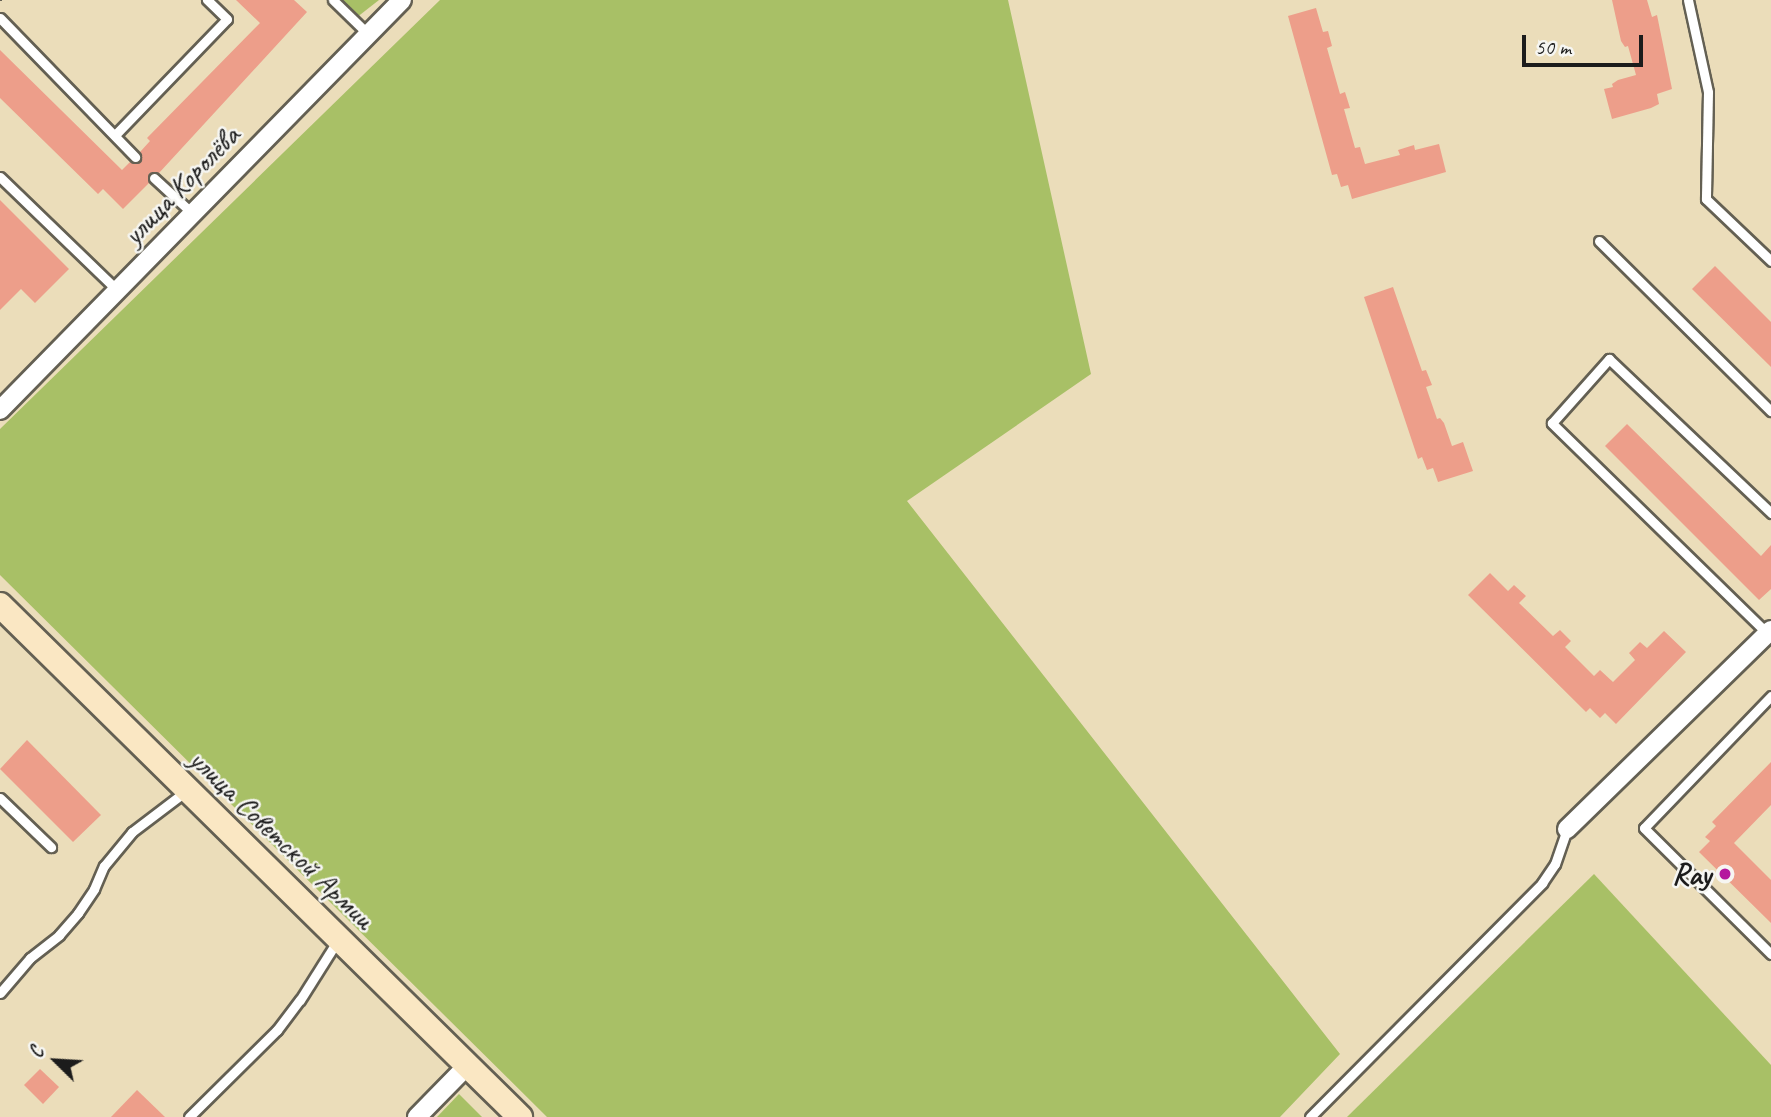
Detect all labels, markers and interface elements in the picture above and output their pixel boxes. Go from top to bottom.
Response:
scale bar [1526,21,1647,65]
text: 50 m [1535,34,1571,60]
street label: улица Королёва [116,118,246,252]
street label: улица Советской Армии [181,740,383,938]
place label: Ray [1672,856,1711,892]
marker: Ray [1717,866,1733,882]
north arrow [21,1026,91,1096]
text: С [24,1043,50,1062]

